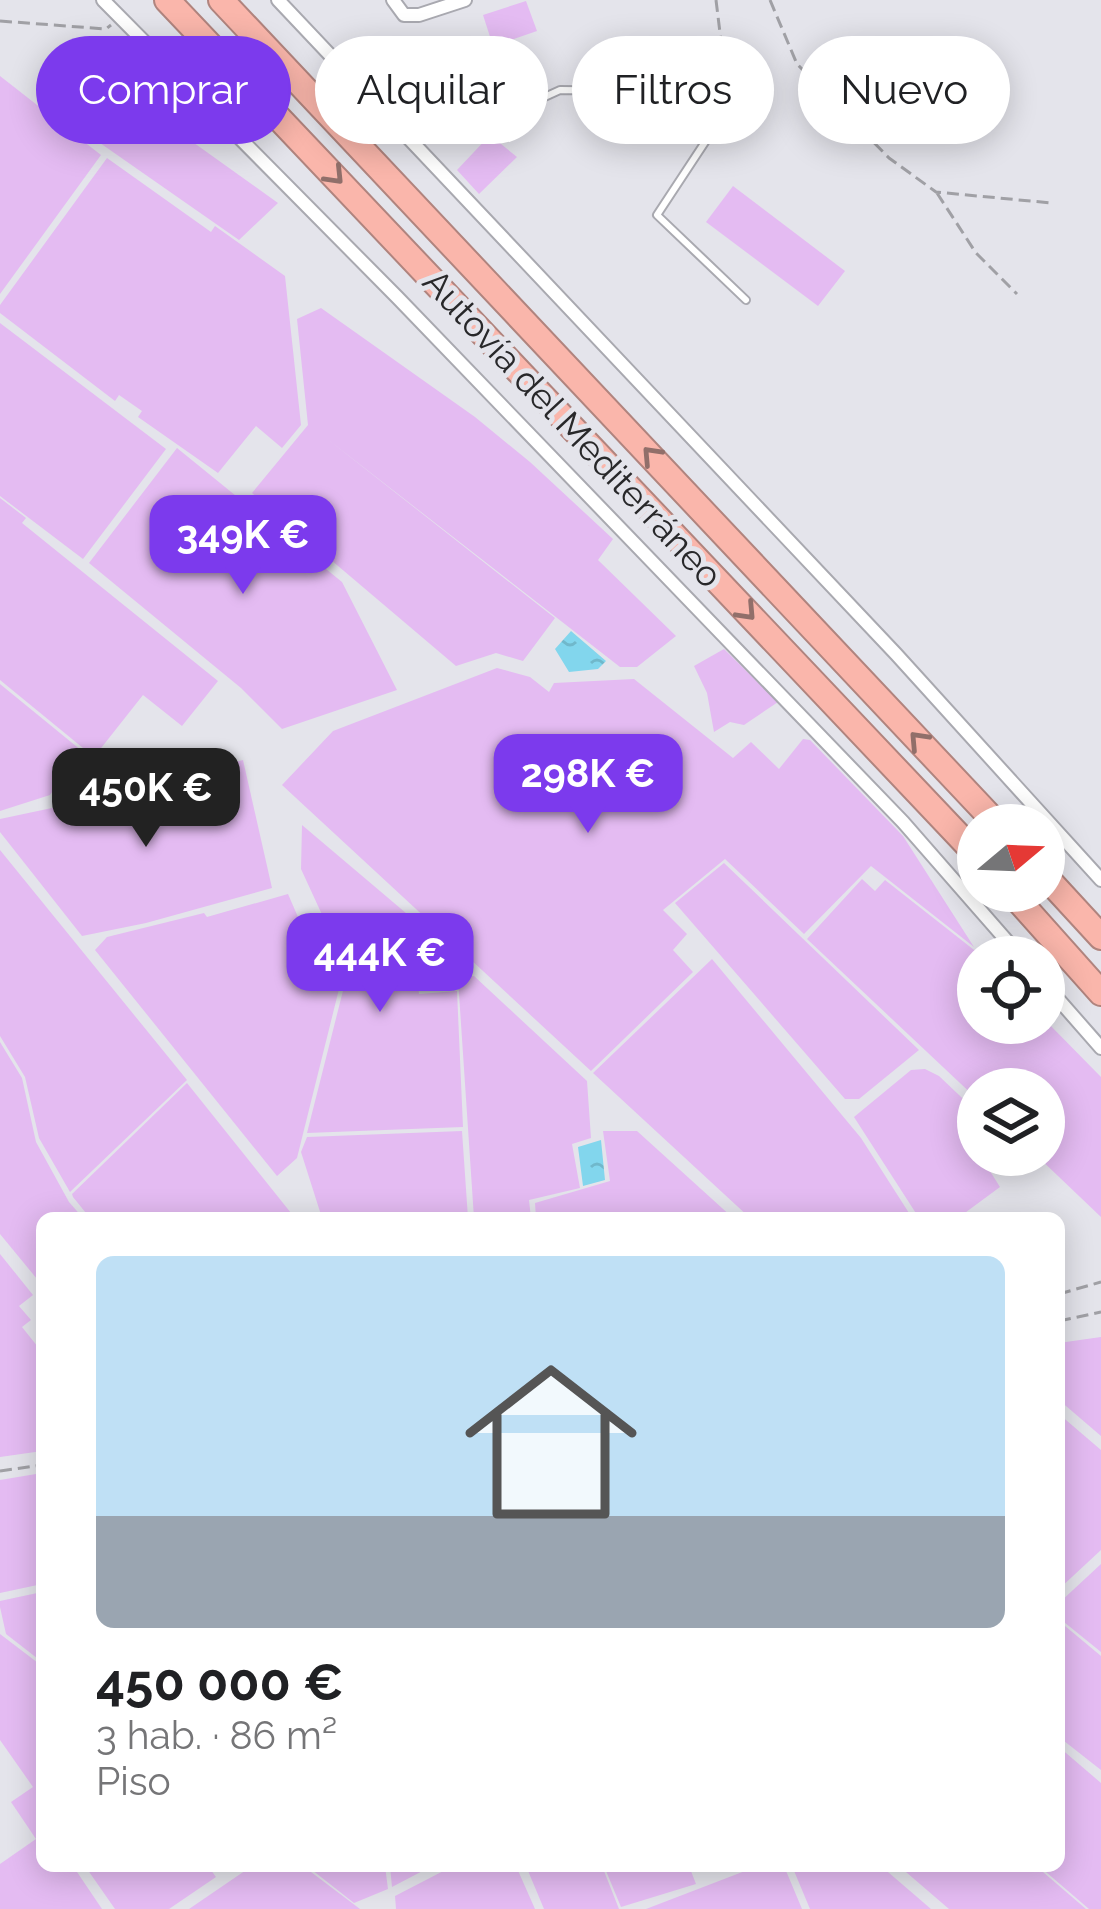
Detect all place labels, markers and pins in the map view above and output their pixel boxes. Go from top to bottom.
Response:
pin: 349K € [145,495,341,597]
pin: 298K € [490,734,686,836]
pin: 450K € [48,748,244,850]
pin: 444K € [282,913,478,1015]

